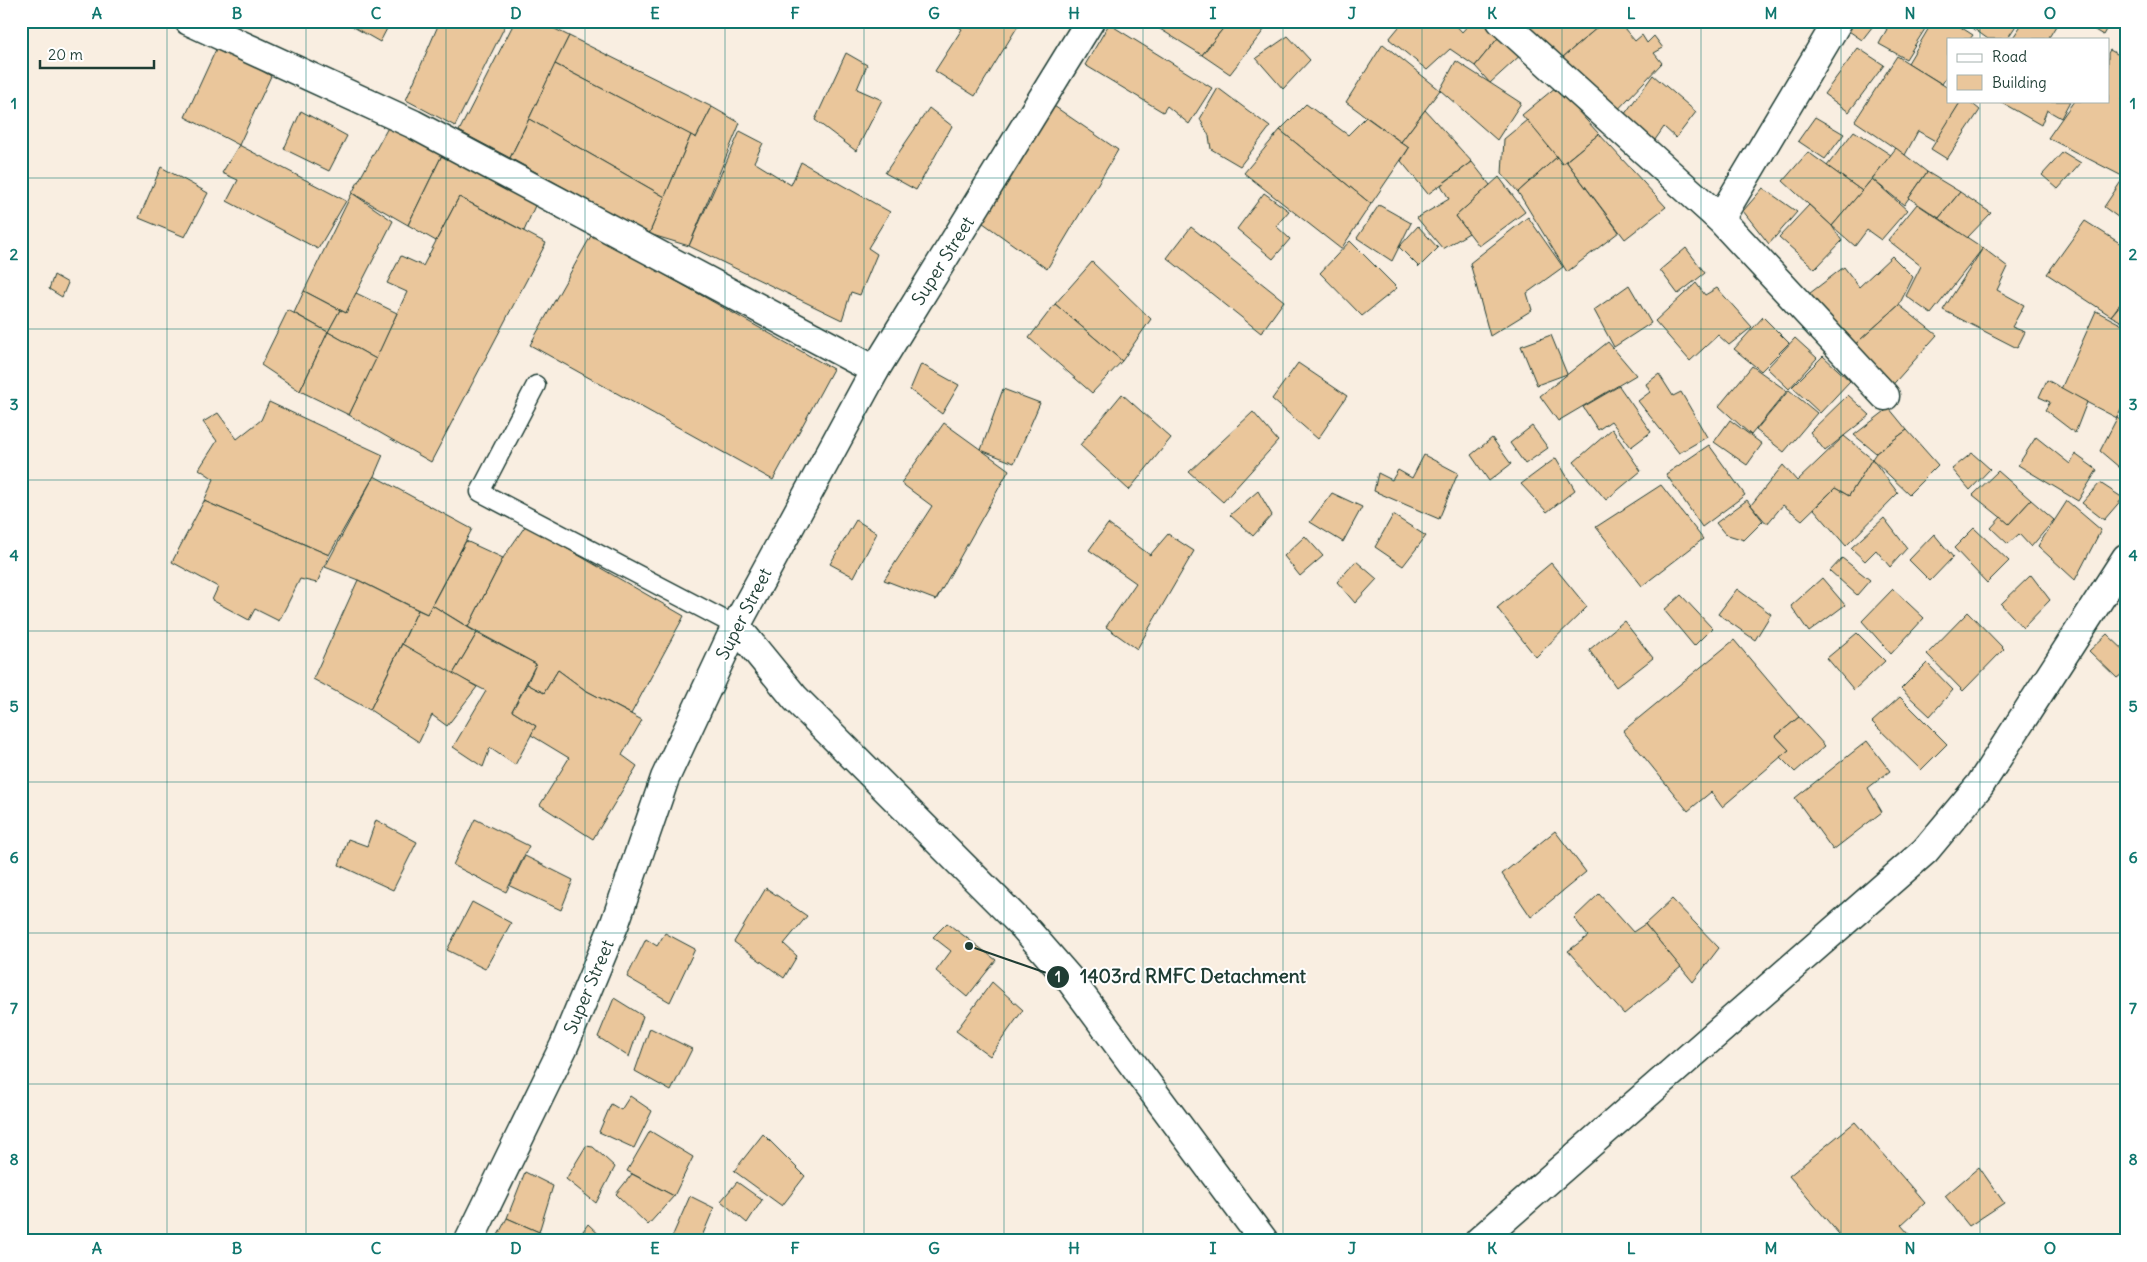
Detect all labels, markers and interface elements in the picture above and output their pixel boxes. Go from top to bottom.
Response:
text: A [92,3,102,23]
text: B [232,3,243,23]
text: C [371,3,382,23]
text: D [510,3,522,23]
text: E [650,3,660,23]
text: F [790,3,800,23]
text: G [928,3,940,23]
text: H [1068,3,1080,23]
text: I [1210,3,1217,23]
text: J [1348,3,1357,23]
text: K [1487,3,1497,23]
text: L [1627,3,1636,23]
text: M [1765,3,1778,23]
text: N [1904,3,1916,23]
text: O [2044,3,2056,23]
scale bar [40,38,154,70]
legend [1947,38,2110,102]
text: 20 m [48,45,83,64]
text: Road [1992,47,2027,66]
text: Building [1992,73,2047,92]
text: 1 [11,93,17,113]
text: 1 [2130,93,2136,113]
street label: Super Street [906,212,979,309]
text: 2 [10,244,19,264]
text: 2 [2129,244,2138,264]
text: 3 [9,394,19,414]
text: 3 [2128,394,2138,414]
text: 4 [9,545,19,565]
text: 4 [2128,545,2138,565]
street label: Super Street [711,564,777,664]
text: 5 [9,696,19,716]
text: 5 [2128,696,2138,716]
text: 6 [9,847,19,867]
text: 6 [2128,847,2138,867]
street label: Super Street [558,936,619,1037]
callout: 1403rd RMFC Detachment [1045,960,1316,994]
text: 1403rd RMFC Detachment [1080,964,1307,988]
text: 1 [1055,967,1061,986]
text: 7 [10,998,18,1018]
text: 7 [2129,998,2137,1018]
text: 8 [9,1149,19,1169]
text: 8 [2128,1149,2138,1169]
text: A [92,1238,102,1258]
text: B [232,1238,243,1258]
text: C [371,1238,382,1258]
text: D [510,1238,522,1258]
text: E [650,1238,660,1258]
text: F [790,1238,800,1258]
text: G [928,1238,940,1258]
text: H [1068,1238,1080,1258]
text: I [1210,1238,1217,1258]
text: J [1348,1238,1357,1258]
text: K [1487,1238,1497,1258]
text: L [1627,1238,1636,1258]
text: M [1765,1238,1778,1258]
text: N [1904,1238,1916,1258]
text: O [2044,1238,2056,1258]

